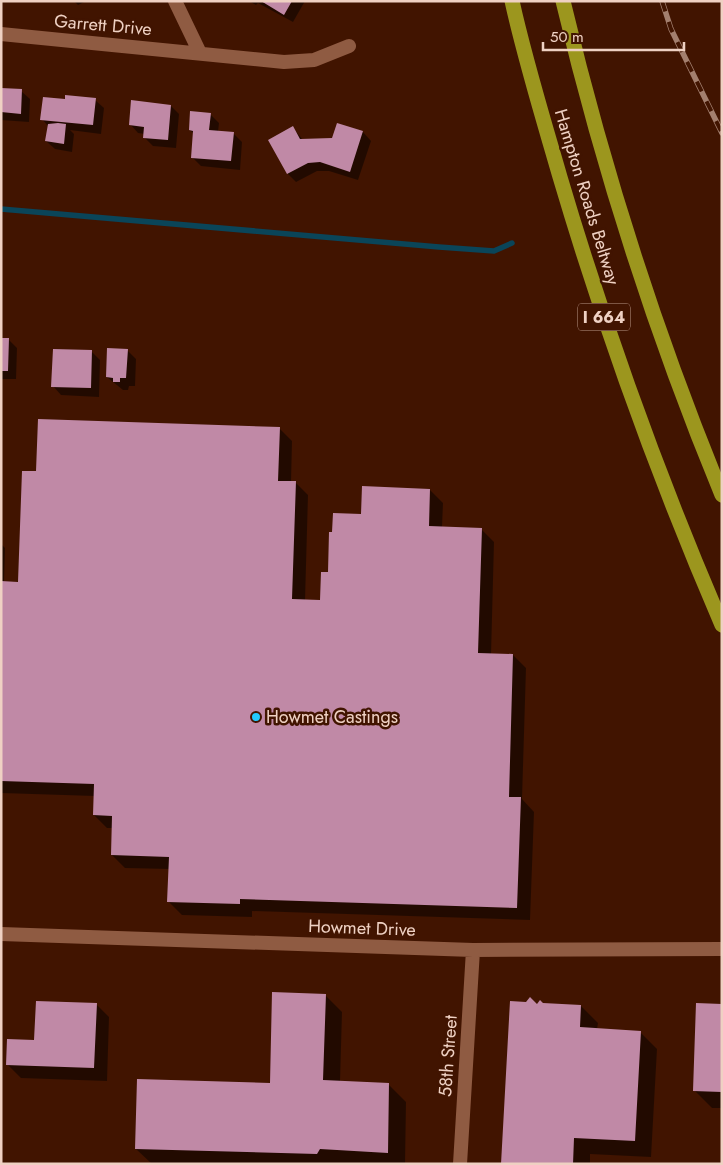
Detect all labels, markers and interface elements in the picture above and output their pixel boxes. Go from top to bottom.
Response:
street label: Garrett Drive [53,8,153,42]
scale bar [543,20,684,52]
text: 50 m [550,26,584,48]
street label: Hampton Roads Beltway [548,106,626,288]
road number: I 664 [578,304,630,330]
place label: Howmet Castings [266,704,398,730]
marker: Howmet Castings [250,711,262,723]
street label: Howmet Drive [308,913,416,943]
street label: 58th Street [432,1013,464,1098]

